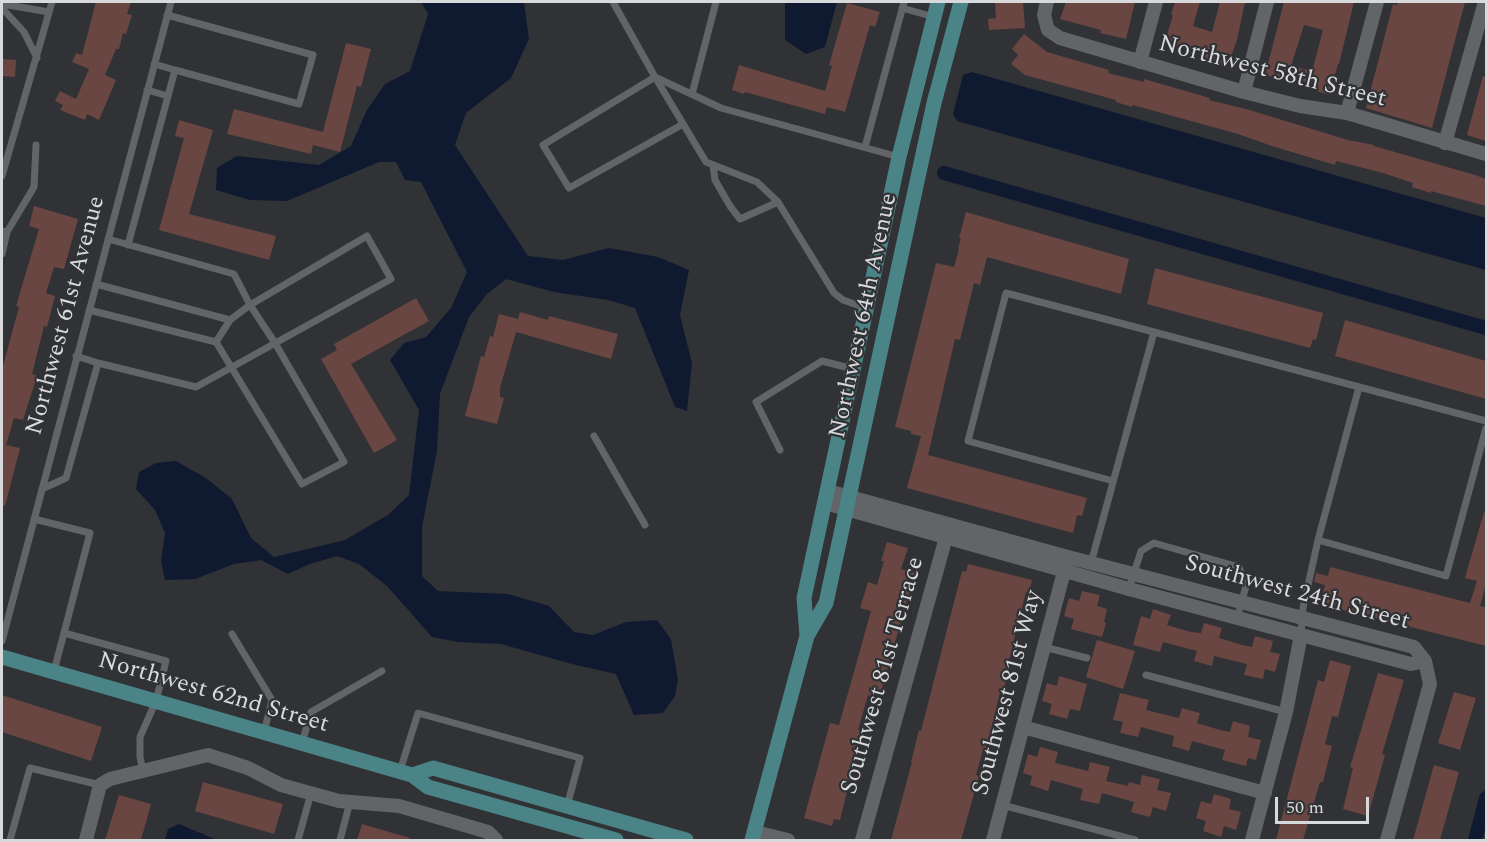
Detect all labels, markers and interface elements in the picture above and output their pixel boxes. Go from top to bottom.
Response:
street label: Northwest 58th Street [1155,31,1389,115]
street label: Northwest 64th Avenue [825,191,905,441]
street label: Northwest 61st Avenue [21,193,113,439]
street label: Southwest 24th Street [1181,550,1413,638]
street label: Southwest 81st Terrace [836,554,932,798]
street label: Southwest 81st Way [968,587,1050,799]
street label: Northwest 62nd Street [94,647,332,741]
scale bar [1278,785,1372,823]
text: 50 m [1286,794,1324,821]

